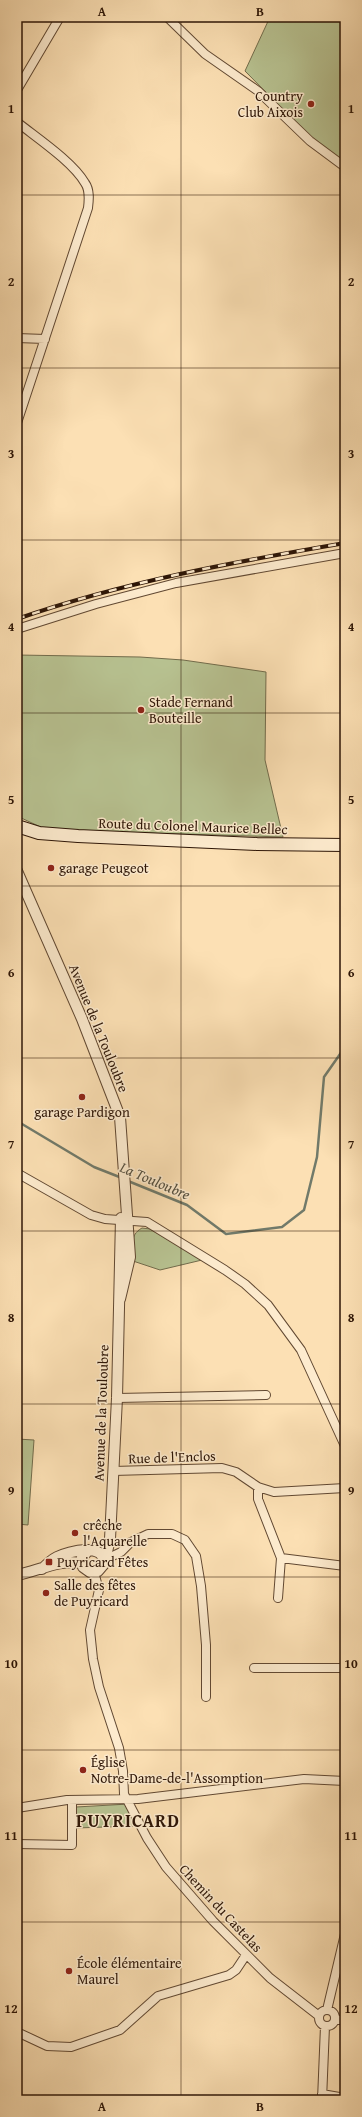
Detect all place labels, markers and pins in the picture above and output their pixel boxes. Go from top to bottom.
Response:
place label: Country Club Aixois [238,86,303,122]
marker: Country Club Aixois [306,99,316,109]
place label: Stade Fernand Bouteille [149,692,233,728]
marker: Stade Fernand Bouteille [136,705,146,715]
place label: garage Peugeot [59,858,149,878]
marker: garage Peugeot [46,863,56,873]
marker: garage Pardigon [77,1092,87,1102]
place label: garage Pardigon [34,1102,130,1122]
place label: crêche l'Aquarelle [83,1515,148,1551]
marker: crêche l'Aquarelle [70,1528,80,1538]
place label: Puyricard Fêtes [57,1552,148,1572]
marker: Puyricard Fêtes [44,1557,54,1567]
place label: Salle des fêtes de Puyricard [54,1575,136,1611]
marker: Salle des fêtes de Puyricard [41,1588,51,1598]
place label: Église Notre-Dame-de-l'Assomption [91,1752,263,1788]
marker: Église Notre-Dame-de-l'Assomption [78,1765,88,1775]
place label: École élémentaire Maurel [77,1953,182,1989]
marker: École élémentaire Maurel [64,1966,74,1976]

